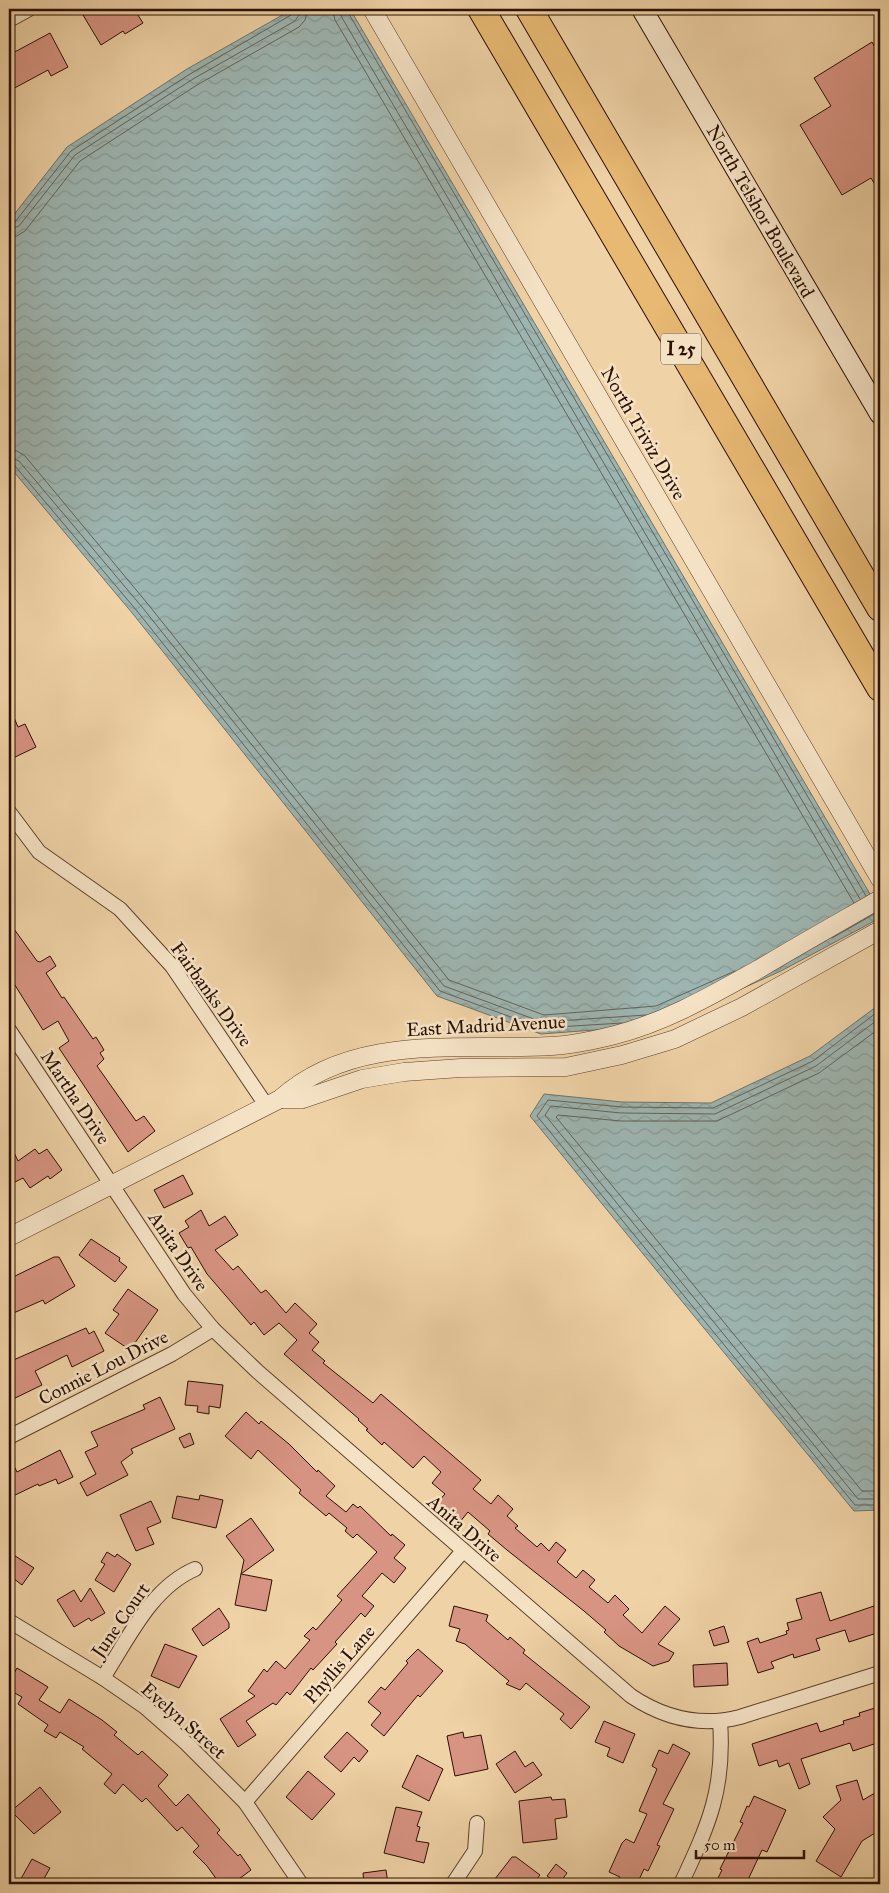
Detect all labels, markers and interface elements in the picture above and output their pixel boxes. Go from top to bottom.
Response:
street label: North Telshor Boulevard [702,121,820,302]
road number: I 25 [661,334,701,364]
street label: North Triviz Drive [596,363,691,504]
street label: Fairbanks Drive [166,938,257,1051]
street label: East Madrid Avenue [406,1010,566,1041]
street label: Martha Drive [36,1046,115,1149]
street label: Anita Drive [143,1206,214,1295]
street label: Connie Lou Drive [35,1325,172,1410]
street label: Anita Drive [422,1489,507,1567]
street label: June Court [85,1578,156,1664]
street label: Phyllis Lane [299,1620,380,1708]
street label: Evelyn Street [136,1677,231,1764]
scale bar [696,1828,804,1860]
text: 50 m [704,1836,736,1854]

